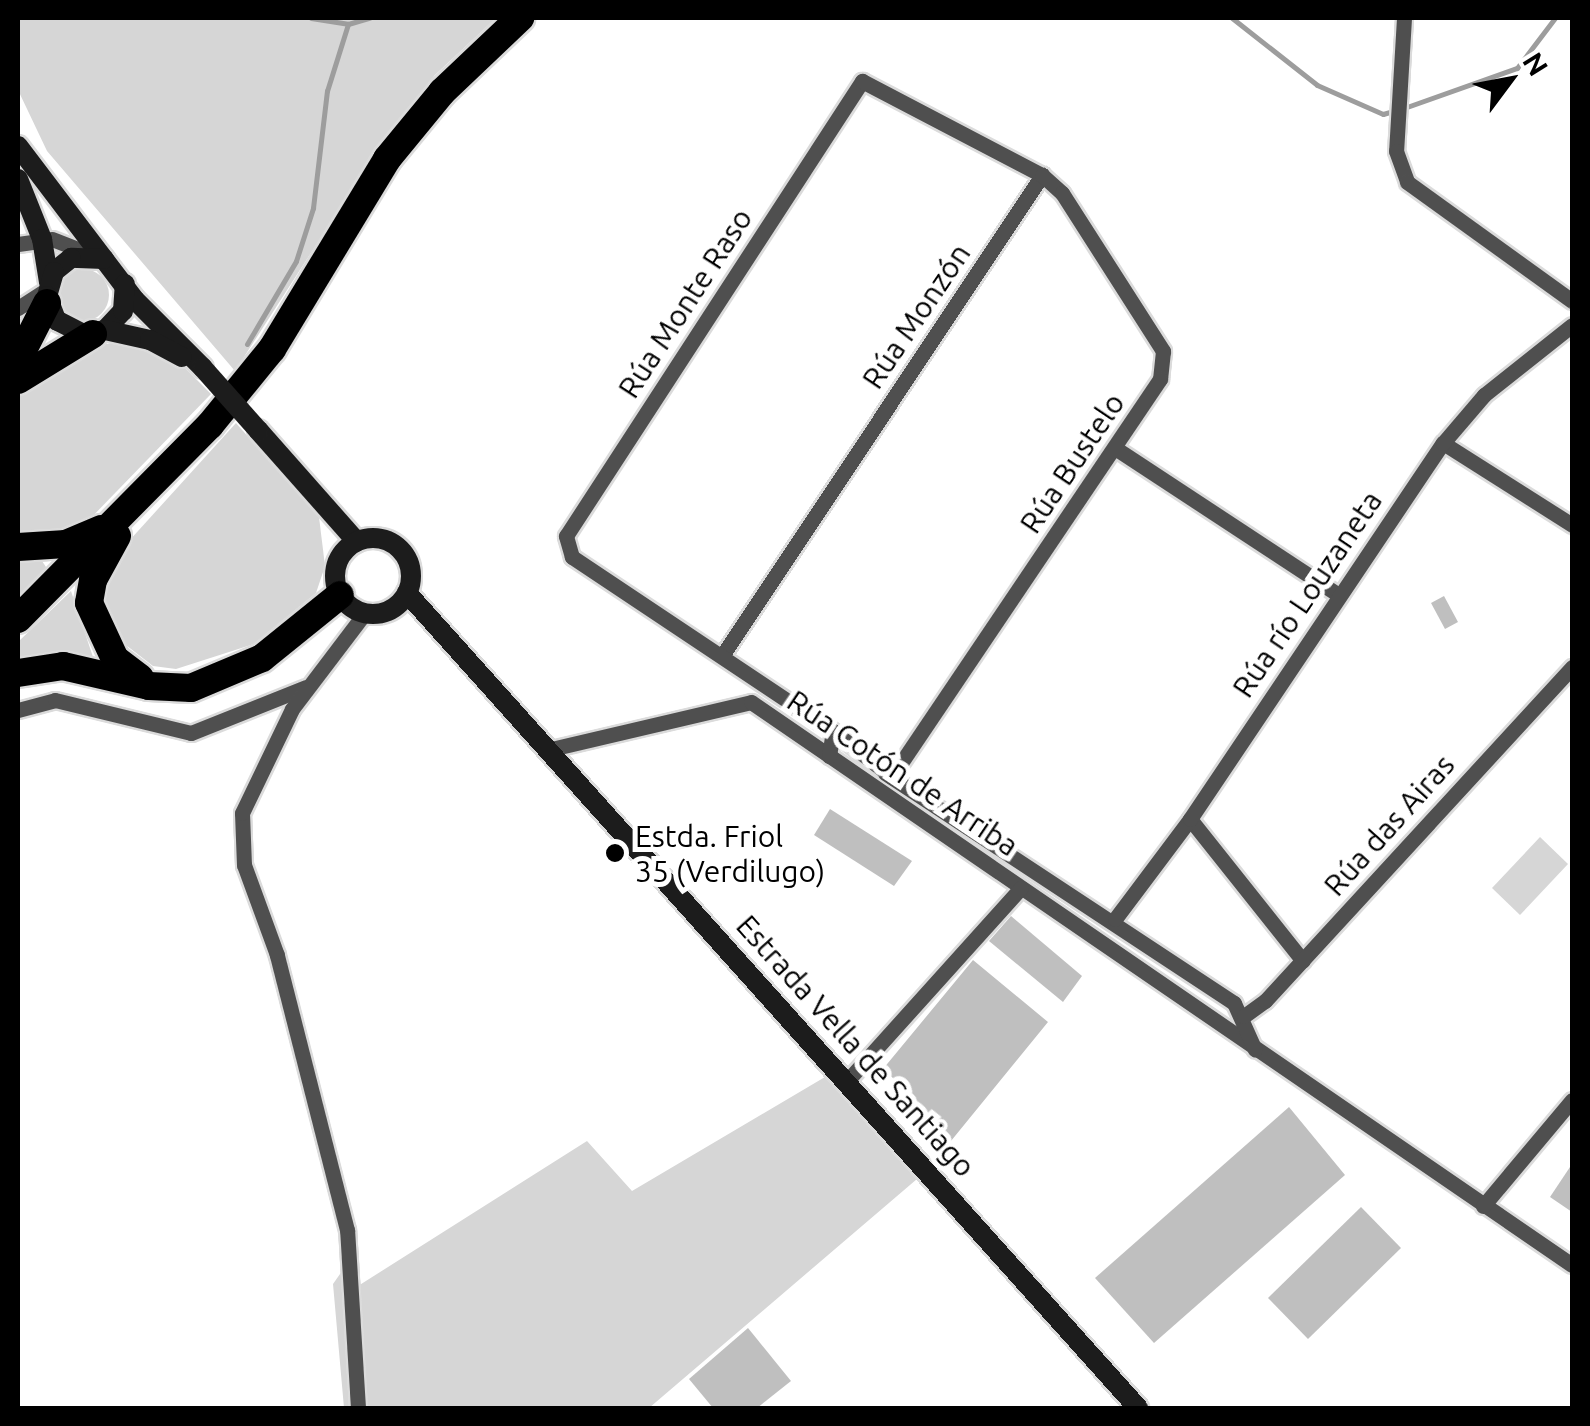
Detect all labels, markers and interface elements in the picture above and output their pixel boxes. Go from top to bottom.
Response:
north arrow [1460,30,1560,130]
text: N [1517,47,1555,81]
street label: Rúa Monte Raso [610,202,760,404]
street label: Rúa Monzón [854,237,978,395]
street label: Rúa Bustelo [1012,386,1132,540]
street label: Rúa río Louzaneta [1225,484,1389,704]
street label: Rúa Cotón de Arriba [781,682,1025,864]
street label: Rúa das Airas [1316,747,1462,903]
place label: Estda. Friol 35 (Verdilugo) [635,818,825,888]
marker: Estda. Friol 35 (Verdilugo) [604,842,626,864]
street label: Estrada Vella de Santiago [729,908,983,1184]

